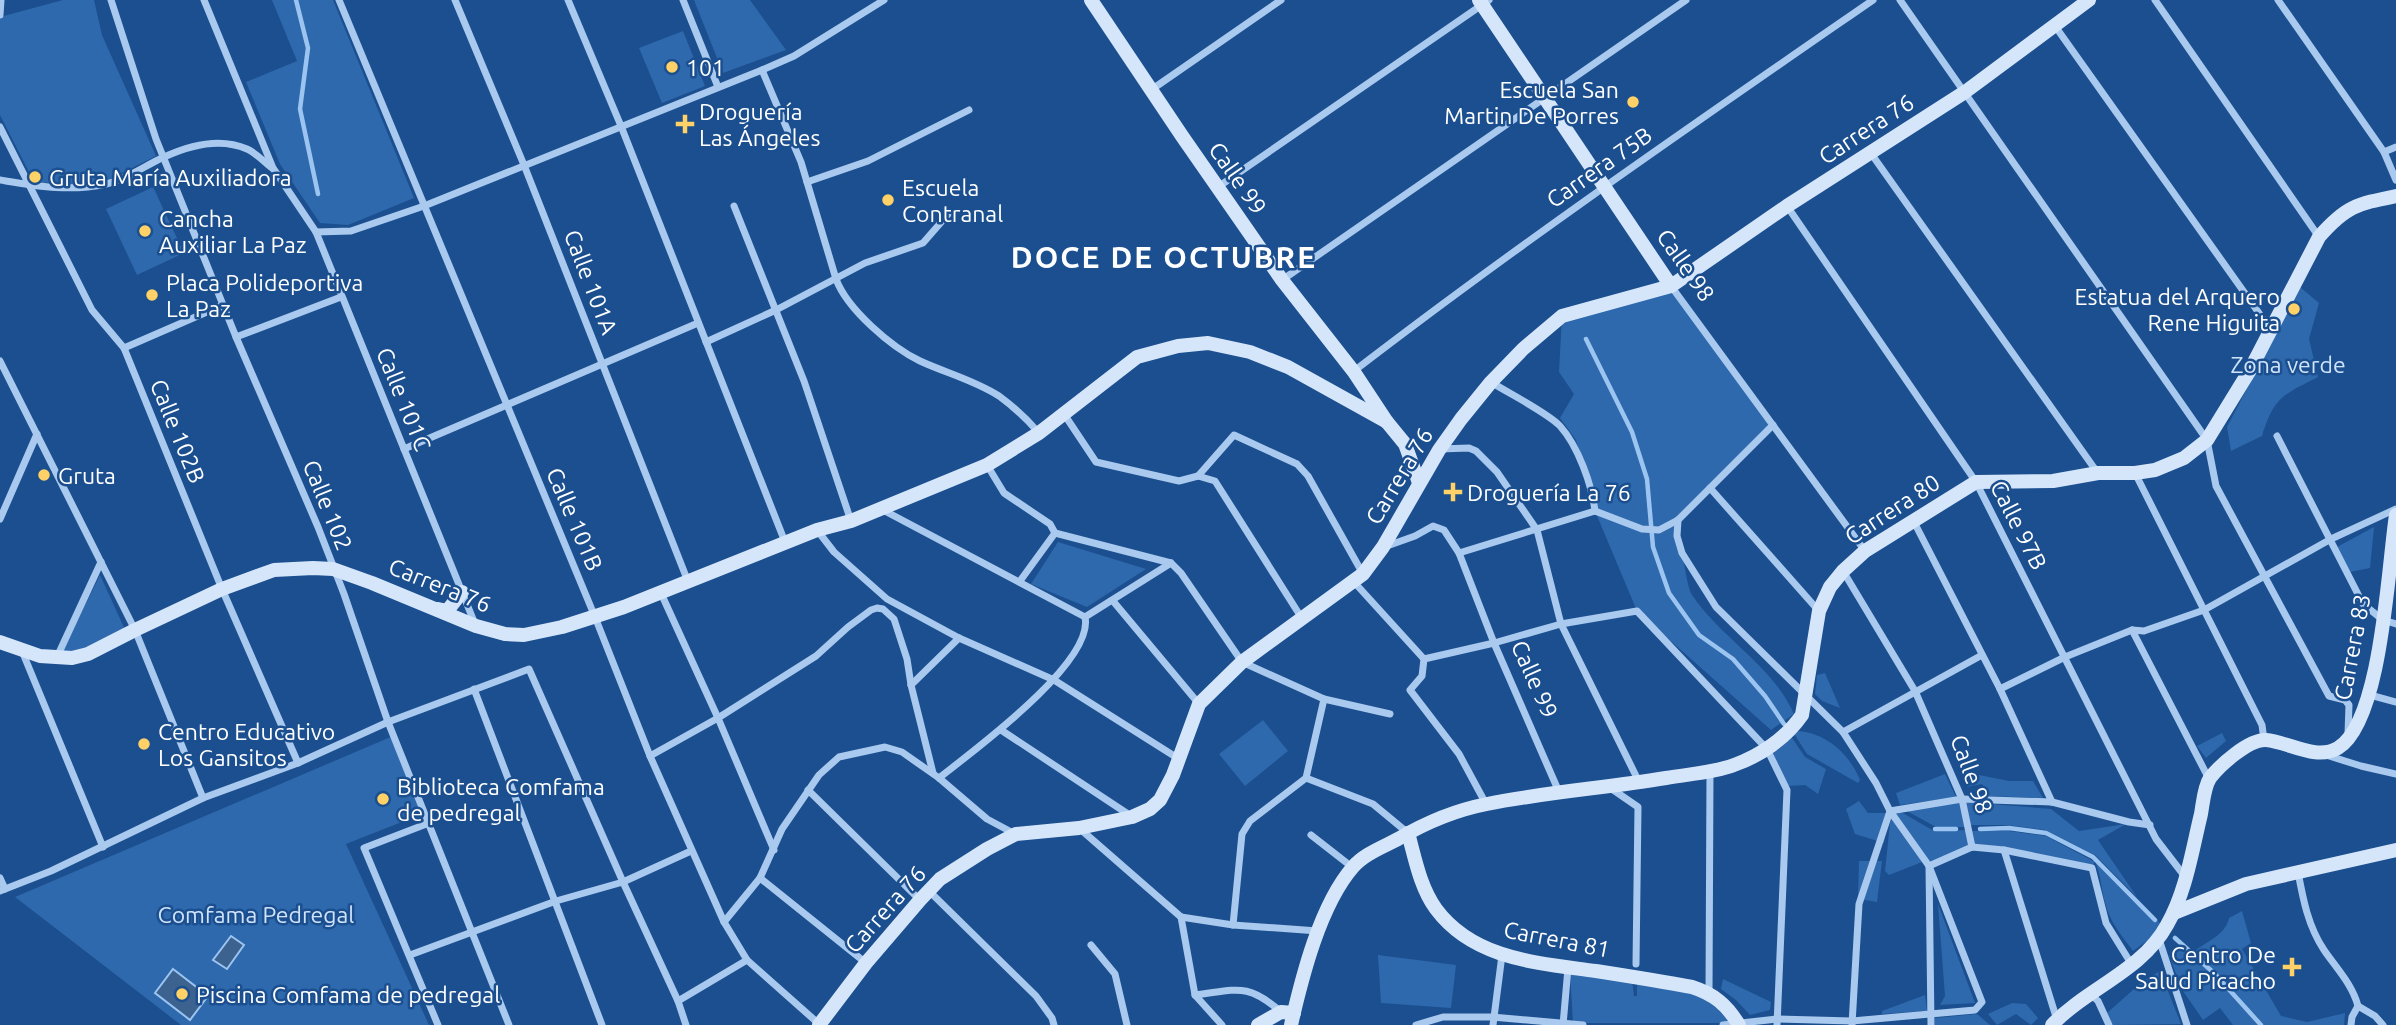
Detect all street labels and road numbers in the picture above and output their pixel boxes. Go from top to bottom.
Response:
street label: Carrera 76 [1814,89,1918,169]
street label: Carrera 75B [1542,122,1656,212]
street label: Calle 99 [1204,137,1272,219]
street label: Calle 98 [1652,224,1720,306]
street label: Calle 101A [560,226,622,338]
street label: Calle 101C [372,344,436,454]
street label: Calle 102B [146,376,210,486]
street label: Carrera 76 [1361,423,1437,529]
street label: Calle 102 [299,456,357,554]
street label: Calle 101B [542,464,608,574]
street label: Carrera 80 [1840,469,1944,549]
street label: Calle 97B [1986,476,2052,574]
street label: Carrera 76 [385,553,495,617]
street label: Carrera 83 [2329,592,2375,702]
street label: Calle 99 [1507,637,1563,721]
street label: Calle 98 [1946,731,1998,817]
street label: Carrera 76 [840,861,930,957]
street label: Carrera 81 [1502,916,1612,962]

